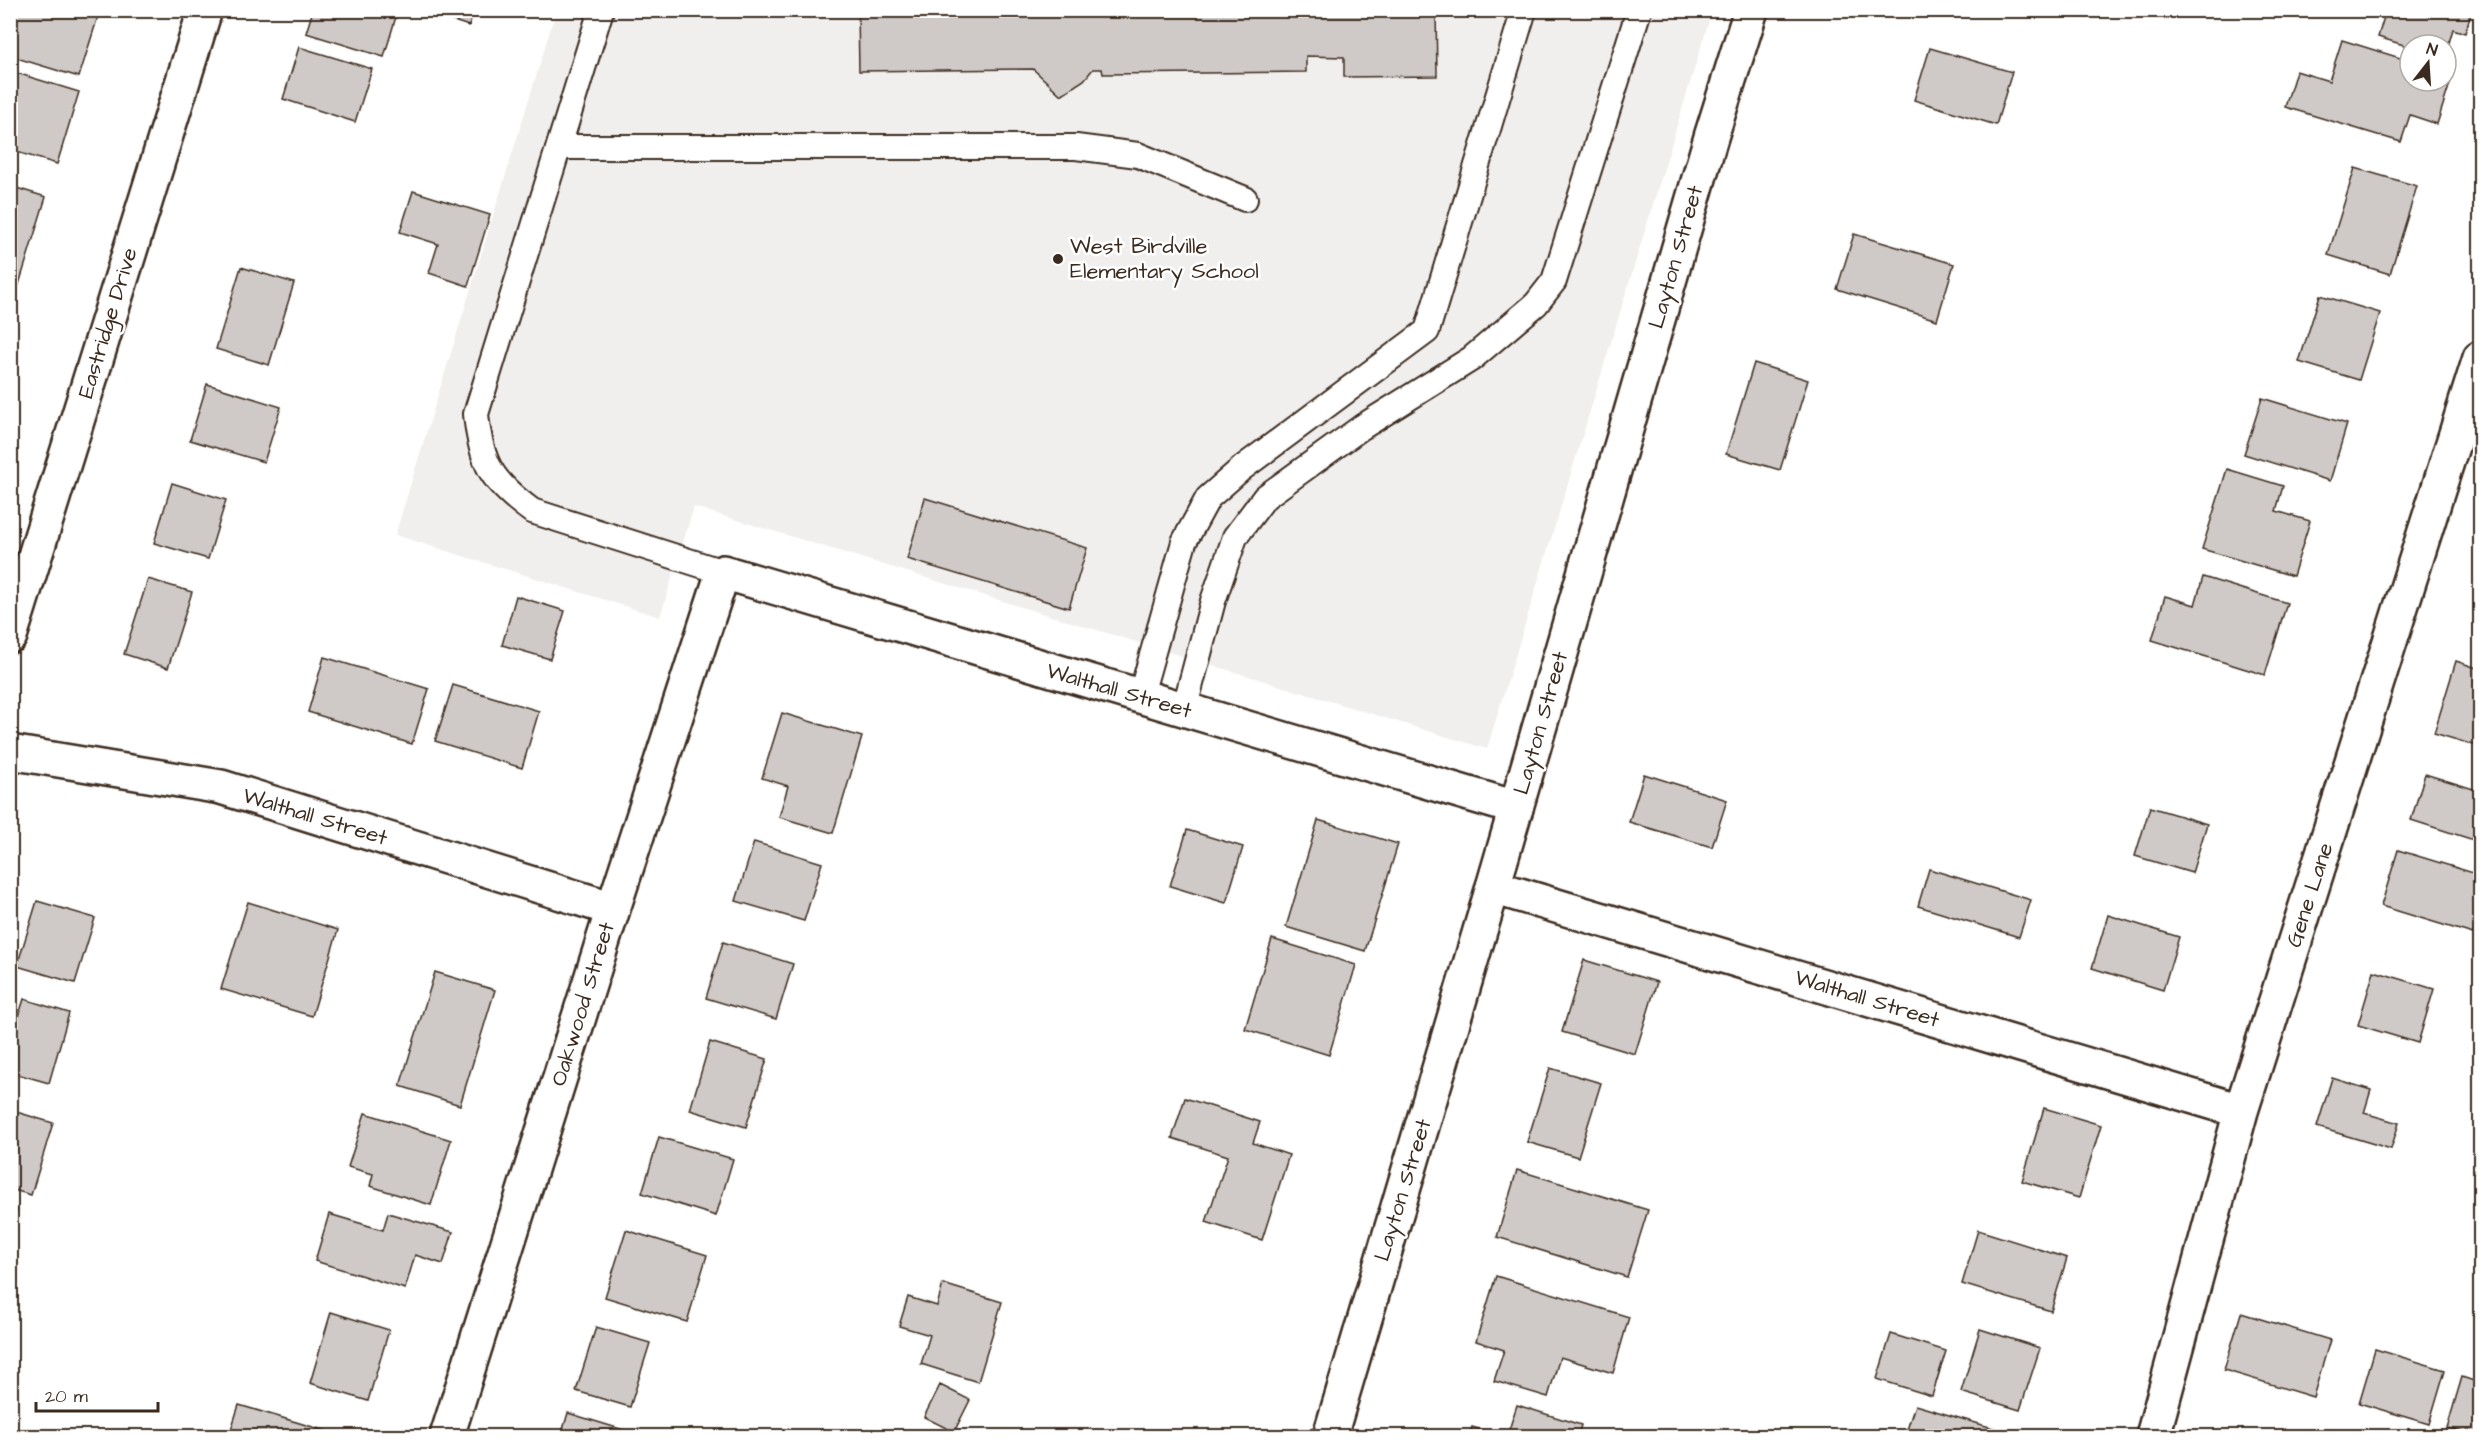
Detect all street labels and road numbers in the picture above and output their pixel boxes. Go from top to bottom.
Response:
street label: Layton Street [1641,182,1712,332]
street label: Eastridge Drive [70,244,147,402]
street label: Layton Street [1506,648,1577,798]
street label: Walthall Street [1043,655,1195,727]
street label: Walthall Street [239,780,391,854]
street label: Gene Lane [2279,839,2341,951]
street label: Oakwood Street [543,918,623,1090]
street label: Walthall Street [1791,962,1943,1036]
street label: Layton Street [1367,1115,1440,1265]

